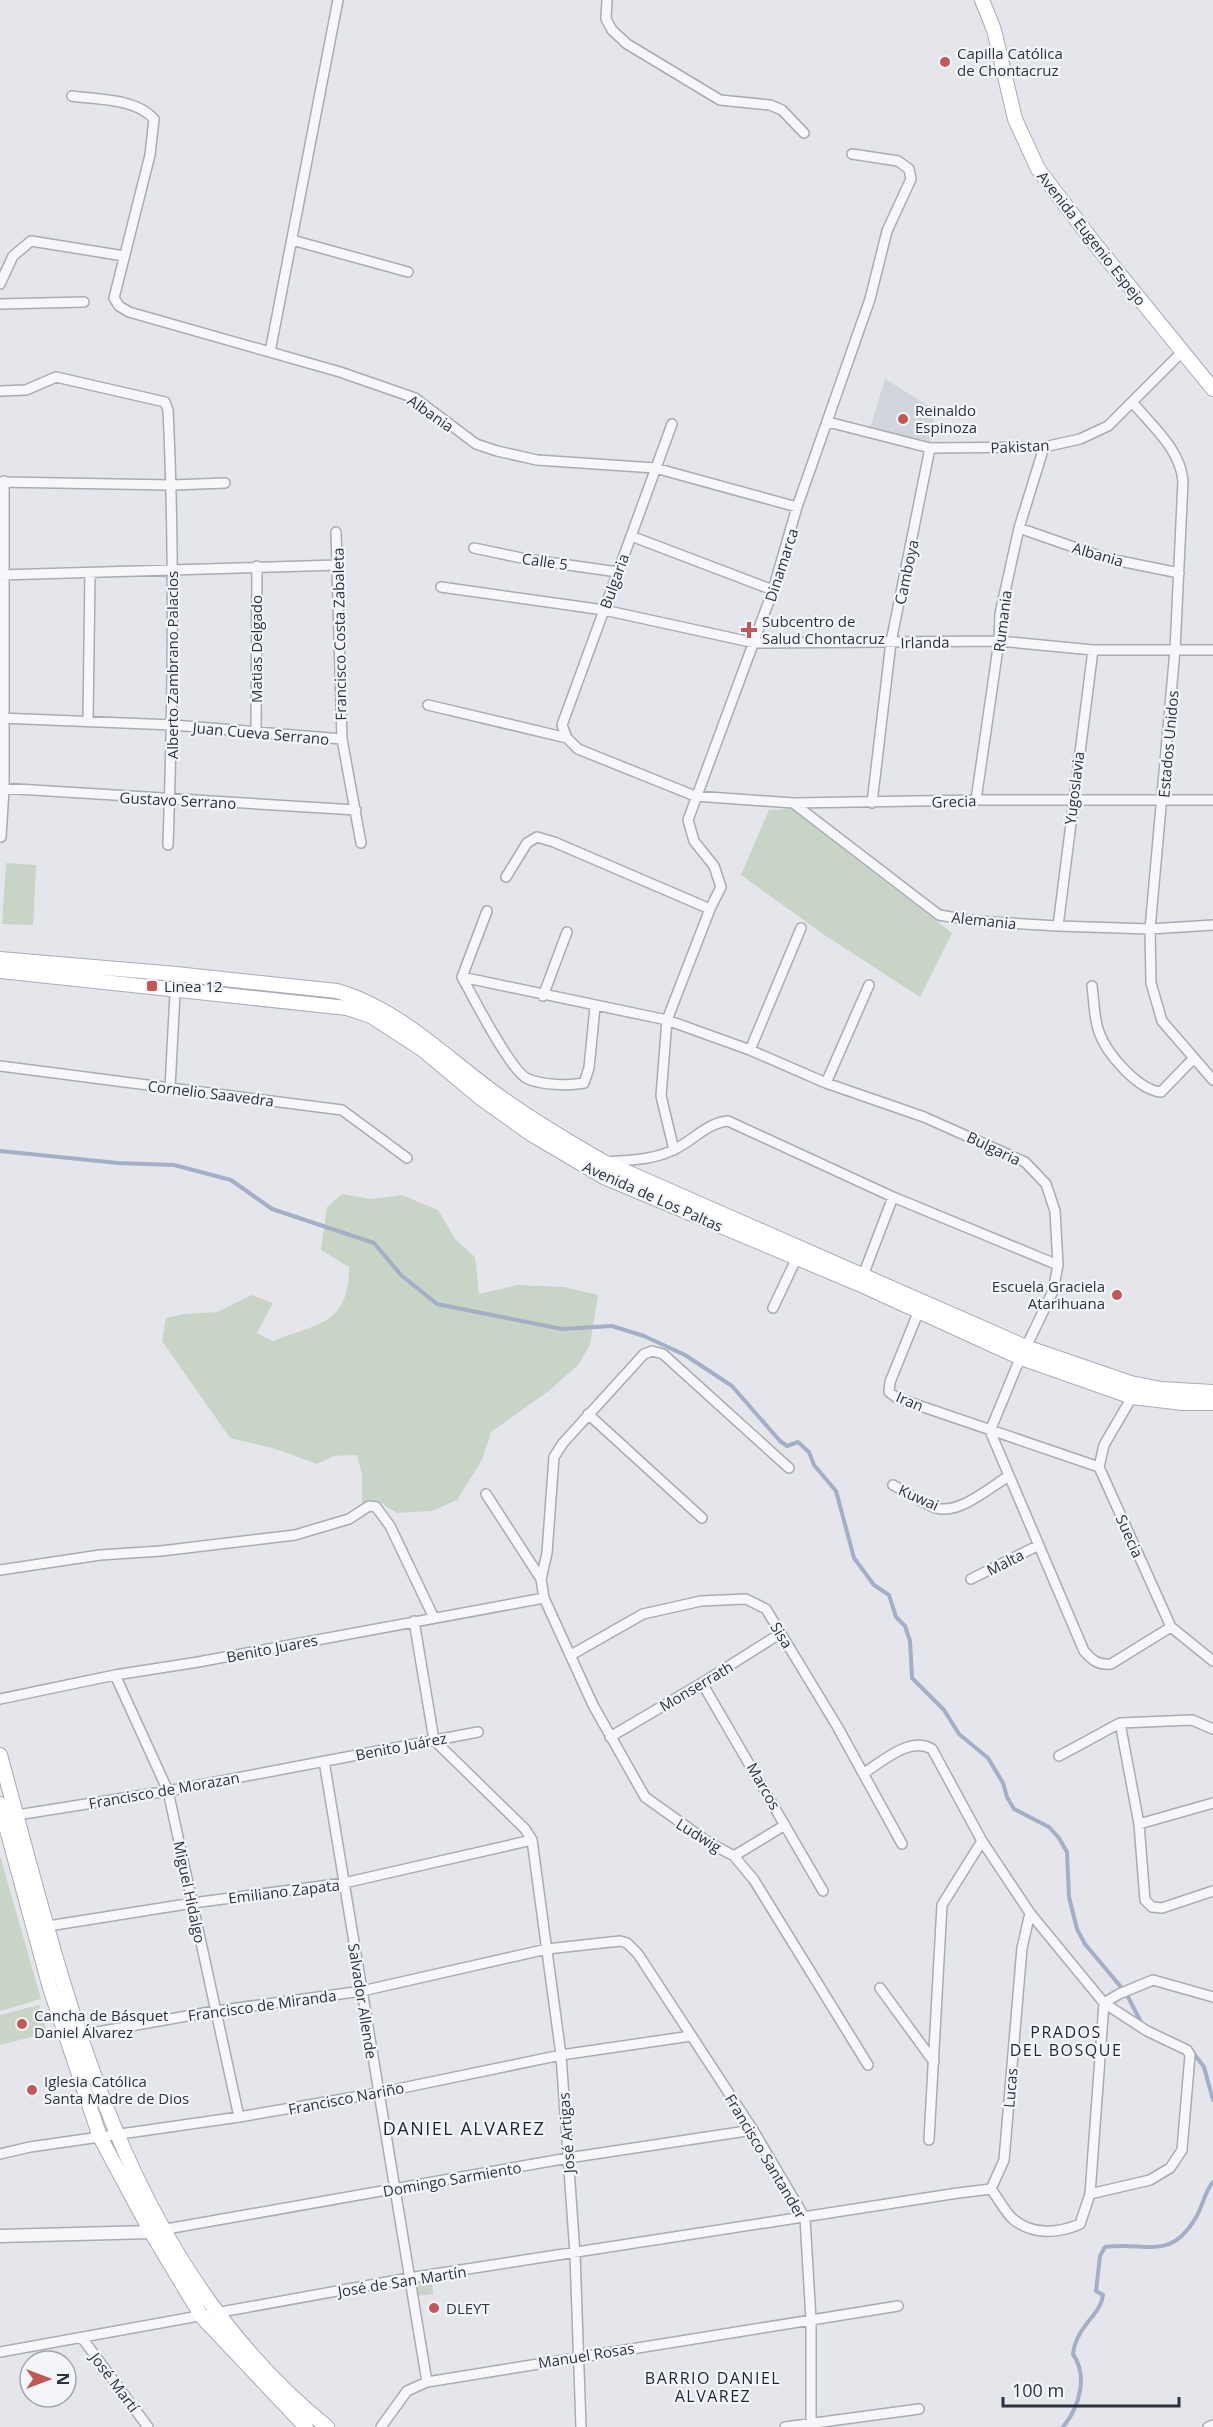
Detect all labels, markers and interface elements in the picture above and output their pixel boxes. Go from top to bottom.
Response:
place label: Capilla Católica de Chontacruz [957,43,1063,80]
marker: Capilla Católica de Chontacruz [938,55,952,69]
street label: Avenida Eugenio Espejo [1033,167,1151,309]
street label: Albania [404,390,458,436]
place label: Reinaldo Espinoza [915,400,977,437]
marker: Reinaldo Espinoza [896,412,910,426]
street label: Pakistan [990,434,1050,458]
street label: Dinamarca [760,526,802,604]
street label: Albania [1070,537,1126,571]
street label: Camboya [889,538,923,606]
street label: Francisco Costa Zabaleta [327,547,351,721]
street label: Calle 5 [521,548,569,574]
street label: Bulgaria [595,551,633,611]
street label: Alberto Zambrano Palacios [162,571,182,759]
street label: Rumania [988,589,1016,653]
street label: Matias Delgado [246,595,266,703]
place label: Subcentro de Salud Chontacruz [762,611,885,648]
marker: Subcentro de Salud Chontacruz [740,621,758,639]
street label: Irlanda [900,632,950,652]
street label: Estados Unidos [1153,689,1183,799]
street label: Juan Cueva Serrano [190,717,330,749]
street label: Yugoslavia [1060,750,1088,826]
street label: Gustavo Serrano [119,787,237,813]
street label: Grecia [931,790,977,812]
street label: Alemania [951,907,1017,933]
place label: Linea 12 [164,976,223,996]
marker: Linea 12 [145,979,159,993]
street label: Cornelio Saavedra [147,1075,275,1111]
street label: Bulgaria [964,1126,1024,1170]
street label: Avenida de Los Paltas [580,1156,726,1236]
place label: Escuela Graciela Atarihuana [992,1276,1105,1313]
marker: Escuela Graciela Atarihuana [1110,1288,1124,1302]
street label: Iran [893,1386,927,1416]
street label: Kuwai [896,1479,942,1515]
street label: Suecia [1112,1511,1148,1561]
street label: Malta [983,1544,1027,1580]
street label: Sisa [766,1618,798,1652]
street label: Benito Juares [225,1629,319,1667]
street label: Monserrath [656,1656,736,1716]
street label: Benito Juárez [354,1727,448,1765]
street label: Marcos [743,1759,785,1813]
street label: Francisco de Morazan [87,1767,241,1813]
street label: Ludwig [673,1813,725,1857]
street label: Miguel Hidalgo [169,1839,211,1945]
street label: Emiliano Zapata [227,1874,341,1908]
street label: Salvador Allende [344,1942,382,2060]
street label: Francisco de Miranda [187,1985,337,2025]
place label: Cancha de Básquet Daniel Álvarez [34,2005,168,2042]
marker: Cancha de Básquet Daniel Álvarez [15,2017,29,2031]
district label: PRADOS DEL BOSQUE [1010,2021,1122,2061]
street label: Lucas [998,2067,1022,2109]
place label: Iglesia Católica Santa Madre de Dios [44,2071,189,2108]
street label: Francisco Nariño [286,2077,406,2119]
marker: Iglesia Católica Santa Madre de Dios [25,2083,39,2097]
street label: Francisco Santander [721,2090,811,2222]
street label: José Artigas [553,2092,579,2176]
district label: DANIEL ALVAREZ [383,2116,545,2140]
street label: Domingo Sarmiento [381,2157,523,2201]
street label: José de San Martín [334,2261,468,2301]
place label: DLEYT [446,2298,490,2318]
marker: DLEYT [427,2301,441,2315]
street label: Manuel Rosas [536,2338,636,2372]
street label: José Martí [85,2347,145,2417]
north arrow [18,2349,78,2409]
district label: BARRIO DANIEL ALVAREZ [645,2367,781,2407]
scale bar [1003,2370,1178,2408]
text: N [52,2372,74,2386]
text: 100 m [1012,2378,1064,2402]

